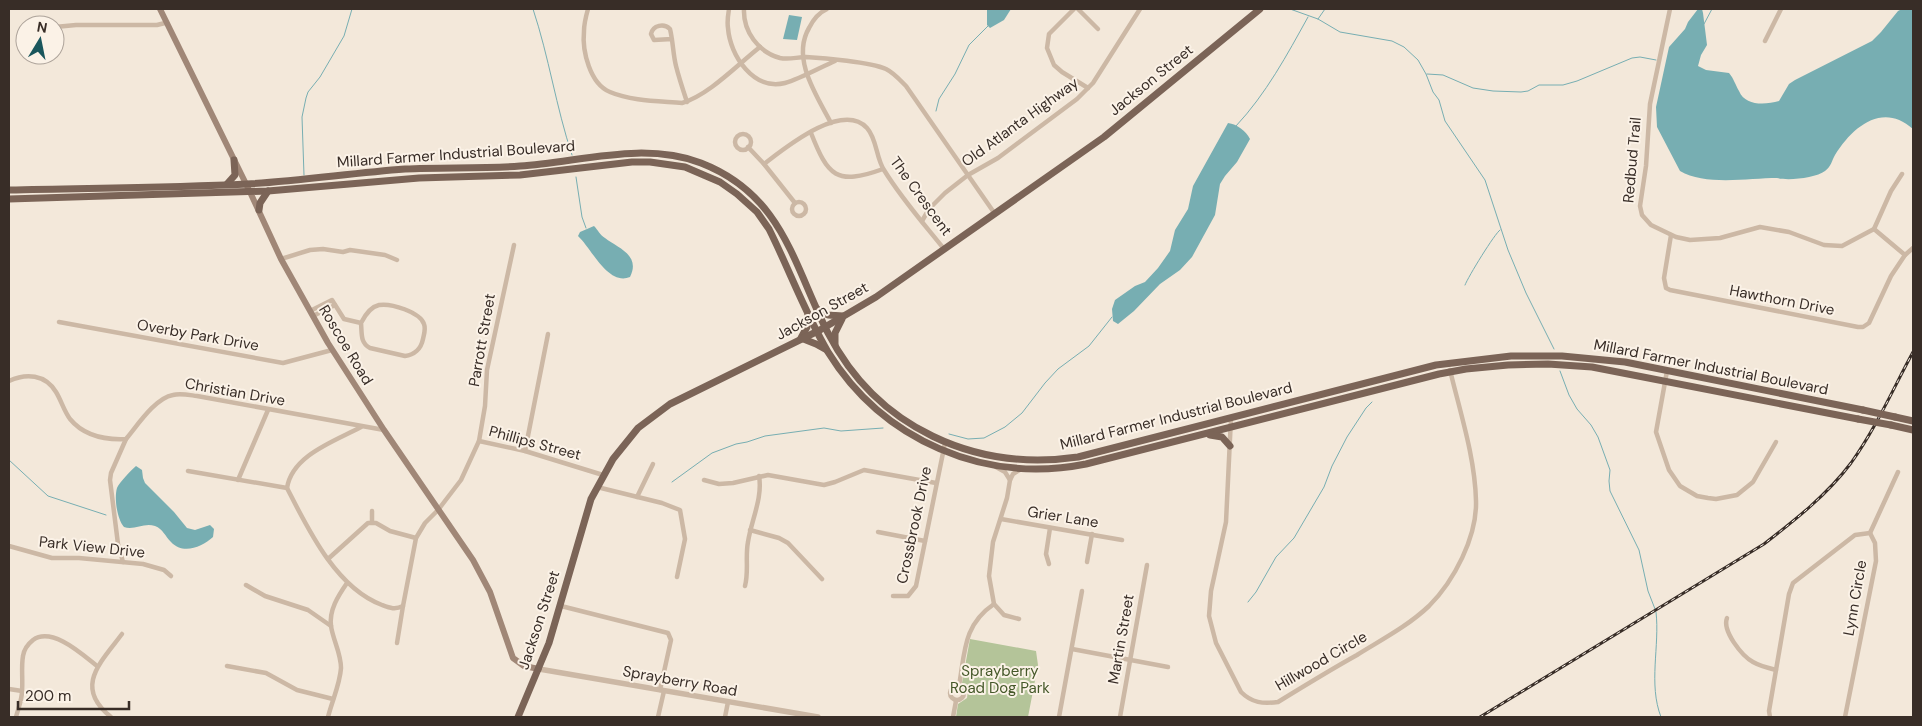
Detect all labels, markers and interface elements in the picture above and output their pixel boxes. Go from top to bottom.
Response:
north arrow [15,15,65,65]
text: N [36,17,49,37]
street label: Jackson Street [1105,40,1197,120]
street label: Old Atlanta Highway [958,72,1083,171]
street label: Redbud Trail [1618,116,1646,204]
street label: Millard Farmer Industrial Boulevard [336,136,576,172]
street label: The Crescent [886,152,957,240]
street label: Jackson Street [772,277,872,345]
street label: Hawthorn Drive [1728,280,1836,320]
street label: Parrott Street [464,292,500,388]
street label: Roscoe Road [314,301,378,389]
street label: Overby Park Drive [135,314,261,356]
street label: Millard Farmer Industrial Boulevard [1592,334,1830,400]
street label: Christian Drive [183,373,287,411]
street label: Millard Farmer Industrial Boulevard [1058,377,1294,455]
street label: Phillips Street [487,421,583,465]
street label: Crossbrook Drive [892,464,936,586]
street label: Grier Lane [1026,502,1100,532]
street label: Park View Drive [38,531,146,563]
street label: Lynn Circle [1839,559,1871,637]
street label: Jackson Street [514,568,564,672]
street label: Martin Street [1103,592,1139,686]
street label: Hillwood Circle [1271,627,1371,695]
street label: Sprayberry Road [621,661,739,701]
park label: Sprayberry Road Dog Park [950,661,1050,698]
scale bar [18,678,129,710]
text: 200 m [25,686,71,706]

